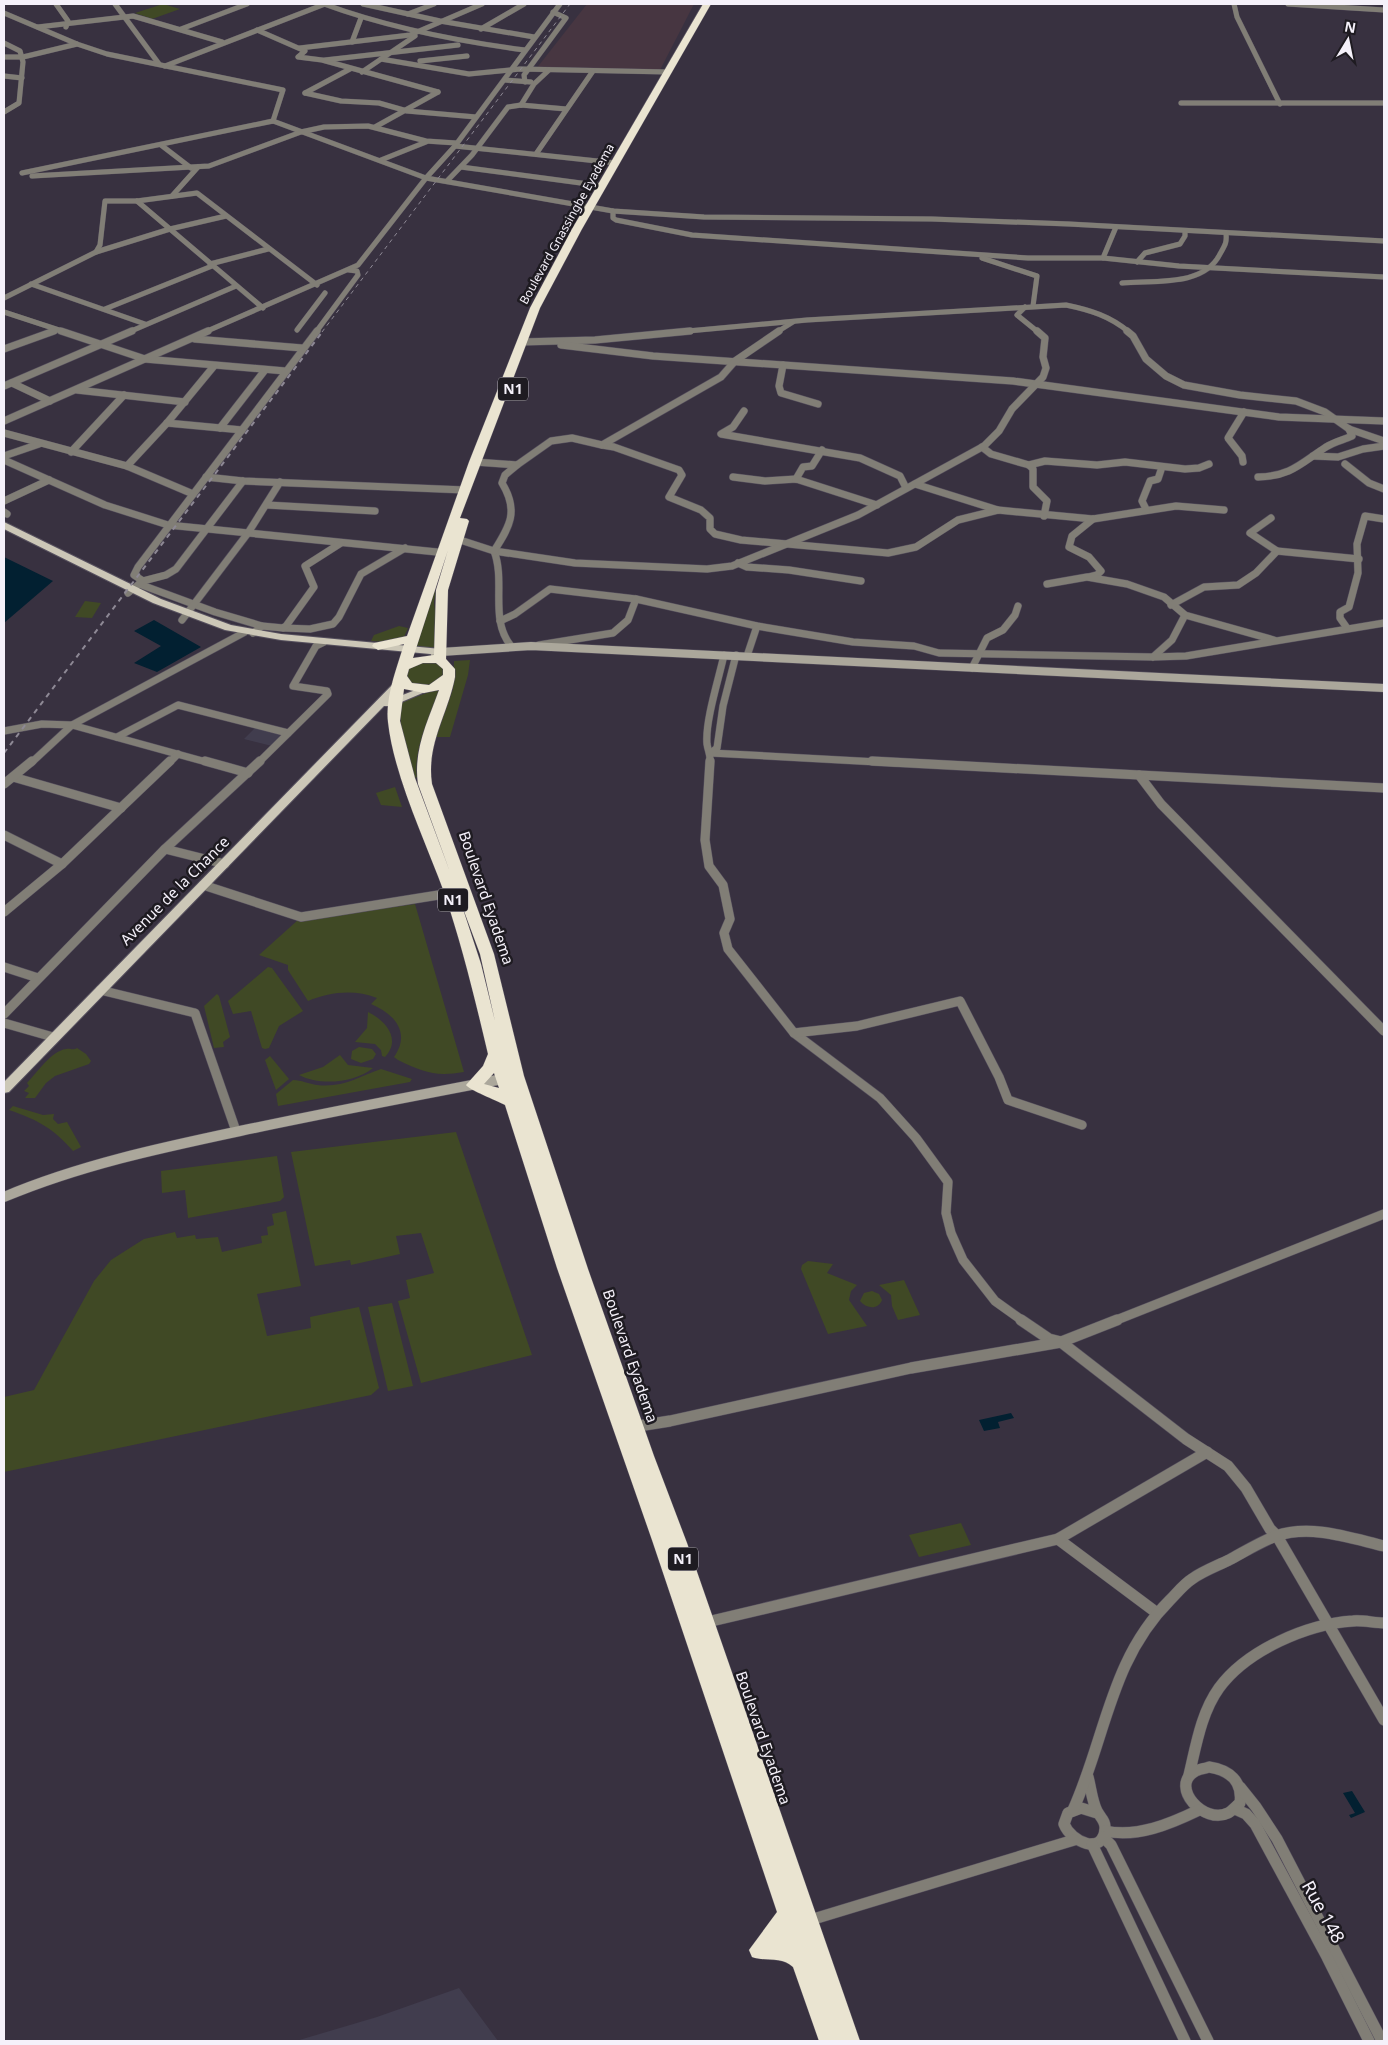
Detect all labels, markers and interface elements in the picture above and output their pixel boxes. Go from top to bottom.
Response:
north arrow [1323,15,1373,65]
text: N [1343,16,1358,37]
street label: Boulevard Gnassingbe Eyadema [515,140,618,307]
road number: N1 [498,378,528,400]
street label: Boulevard Eyadema [455,828,519,967]
street label: Avenue de la Chance [115,831,233,949]
road number: N1 [438,888,468,912]
street label: Boulevard Eyadema [599,1286,663,1425]
road number: N1 [668,1548,698,1570]
street label: Boulevard Eyadema [732,1668,796,1807]
street label: Rue 148 [1297,1876,1351,1947]

